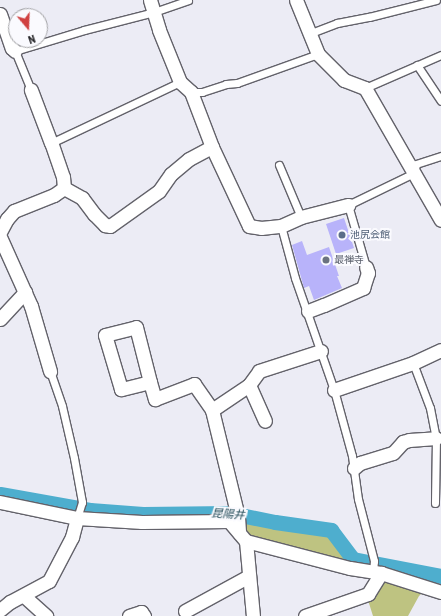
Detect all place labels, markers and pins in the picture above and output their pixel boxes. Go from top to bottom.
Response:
place label: 池尻会館 [350,229,390,241]
marker: 池尻会館 [337,230,347,240]
place label: 最禅寺 [334,254,364,266]
marker: 最禅寺 [321,255,331,265]

